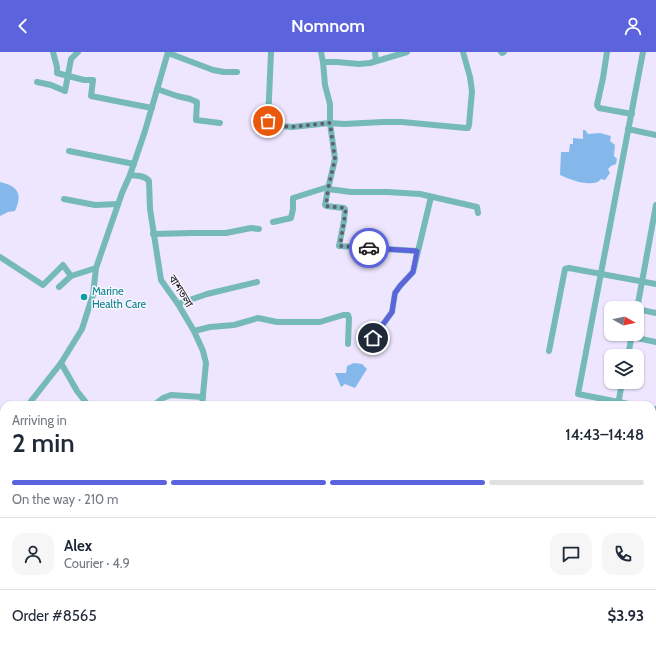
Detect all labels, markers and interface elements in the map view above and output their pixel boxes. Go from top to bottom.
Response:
icon: back [12,15,34,37]
text: Nomnom [291,15,365,37]
icon: person [622,15,644,37]
pin [251,104,285,138]
icon: bag [257,110,279,132]
courier [349,228,389,268]
icon: car [358,237,380,259]
street label: বাশতলা [165,271,197,311]
place label: Marine Health Care [92,284,147,311]
marker: Marine Health Care [79,292,89,302]
north arrow [604,301,644,341]
map controls [604,301,644,389]
pin [356,321,390,355]
icon: home [362,327,384,349]
button: layers [604,349,644,389]
text: Arriving in [12,412,67,428]
text: 14:43–14:48 [565,426,644,444]
text: 2 min [12,427,75,459]
text: On the way · 210 m [12,491,118,507]
button: person [12,533,54,575]
button: chat [550,533,592,575]
button: phone [602,533,644,575]
text: Alex [64,537,92,555]
text: Courier · 4.9 [64,555,130,571]
text: Order #8565 [12,607,97,625]
text: $3.93 [608,607,644,625]

